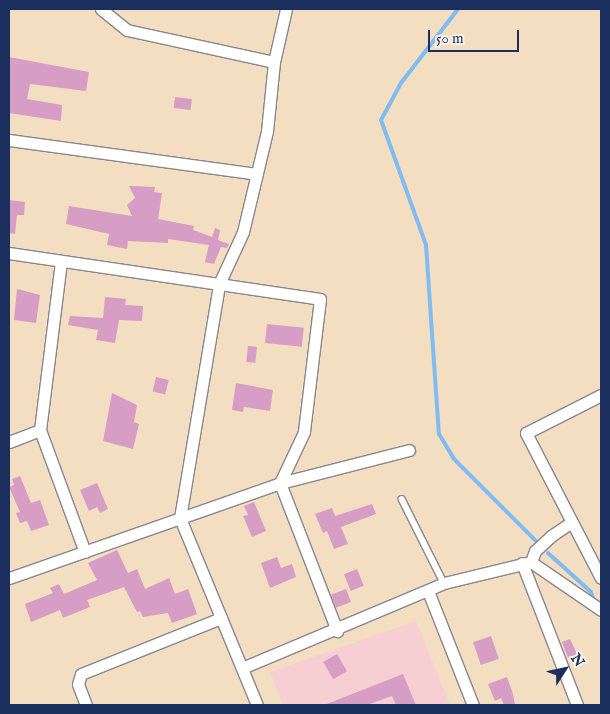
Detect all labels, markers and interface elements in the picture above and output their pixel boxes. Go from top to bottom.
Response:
scale bar [430,20,521,52]
text: 50 m [436,29,464,48]
north arrow [540,644,590,694]
text: N [566,650,588,671]

